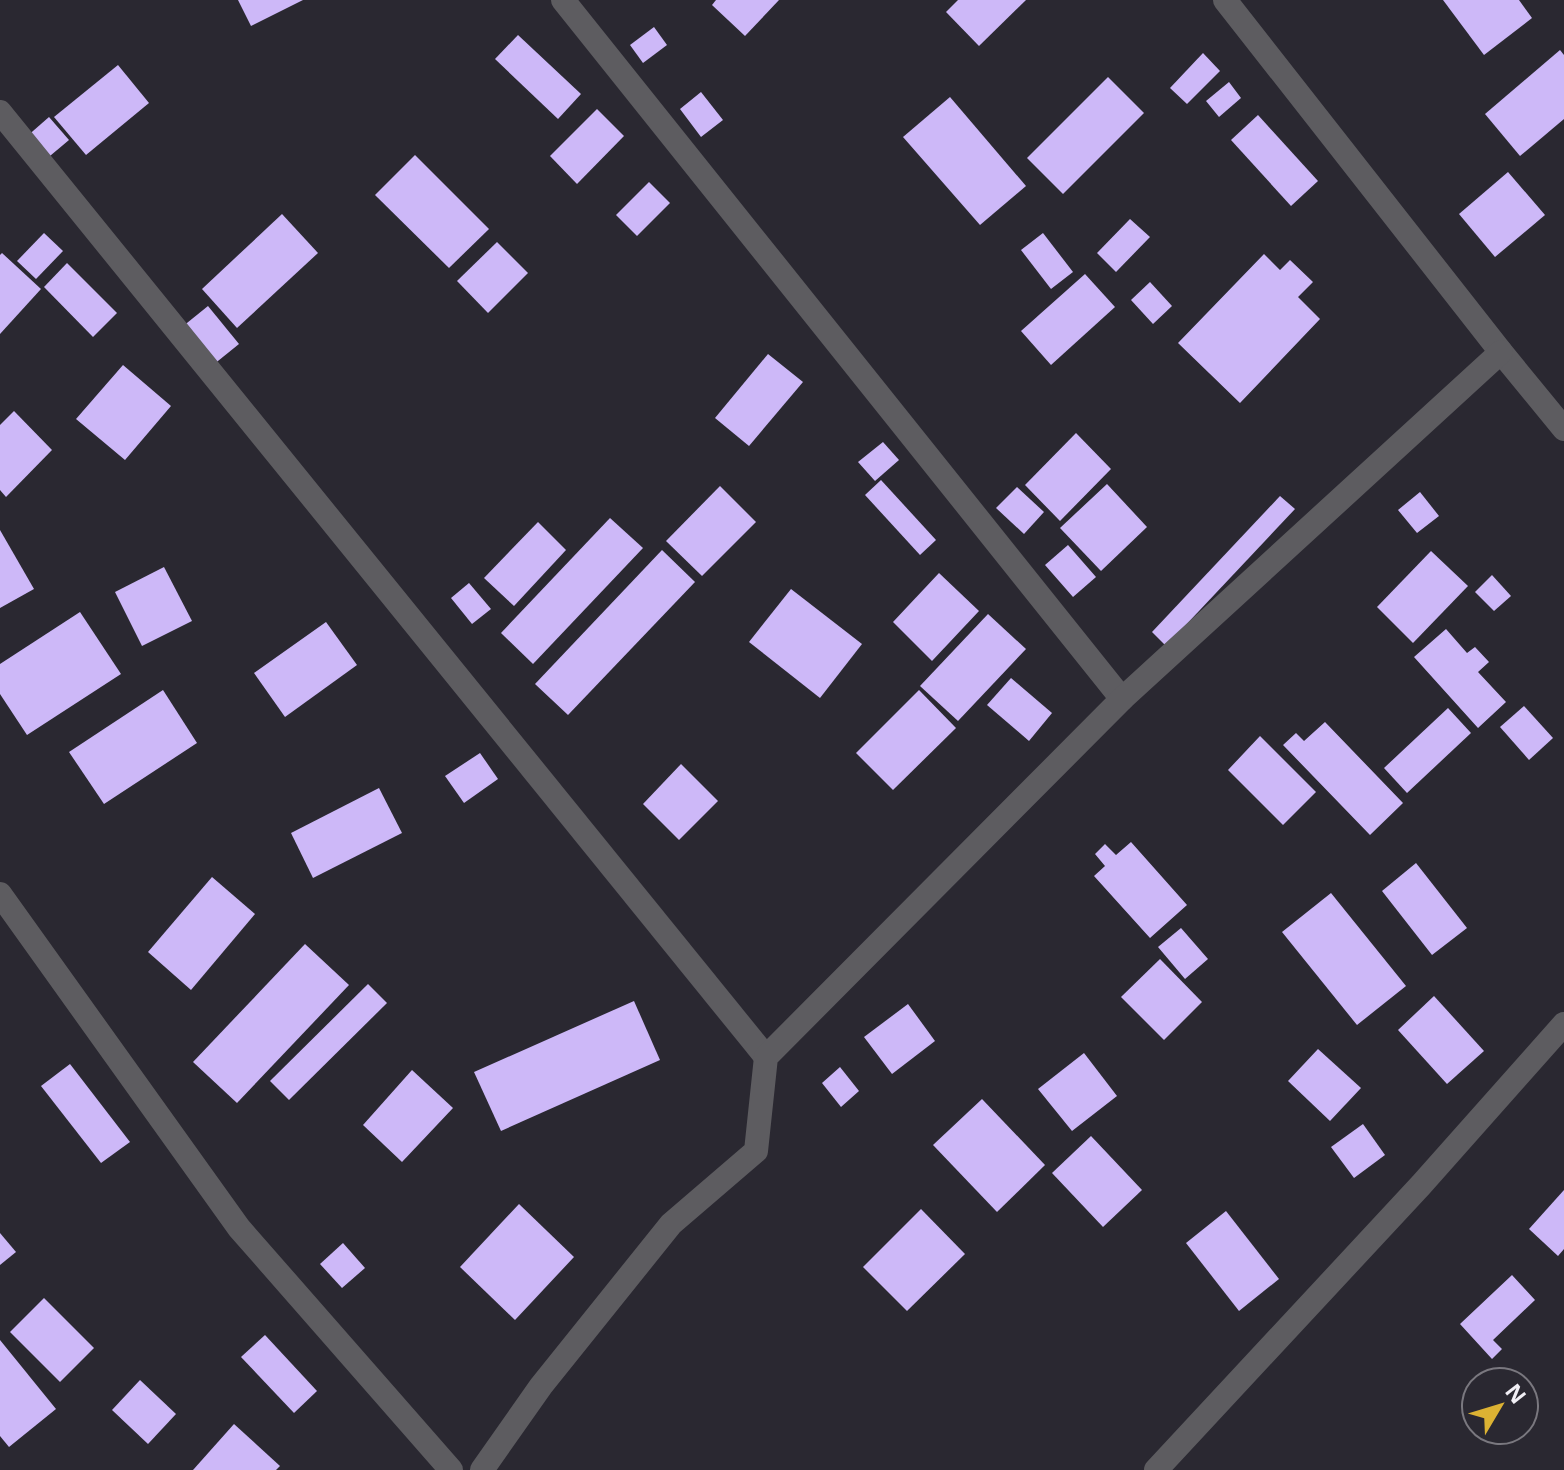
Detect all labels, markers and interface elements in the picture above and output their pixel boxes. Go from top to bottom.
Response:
north arrow [1460,1366,1540,1446]
text: N [1499,1377,1534,1409]

